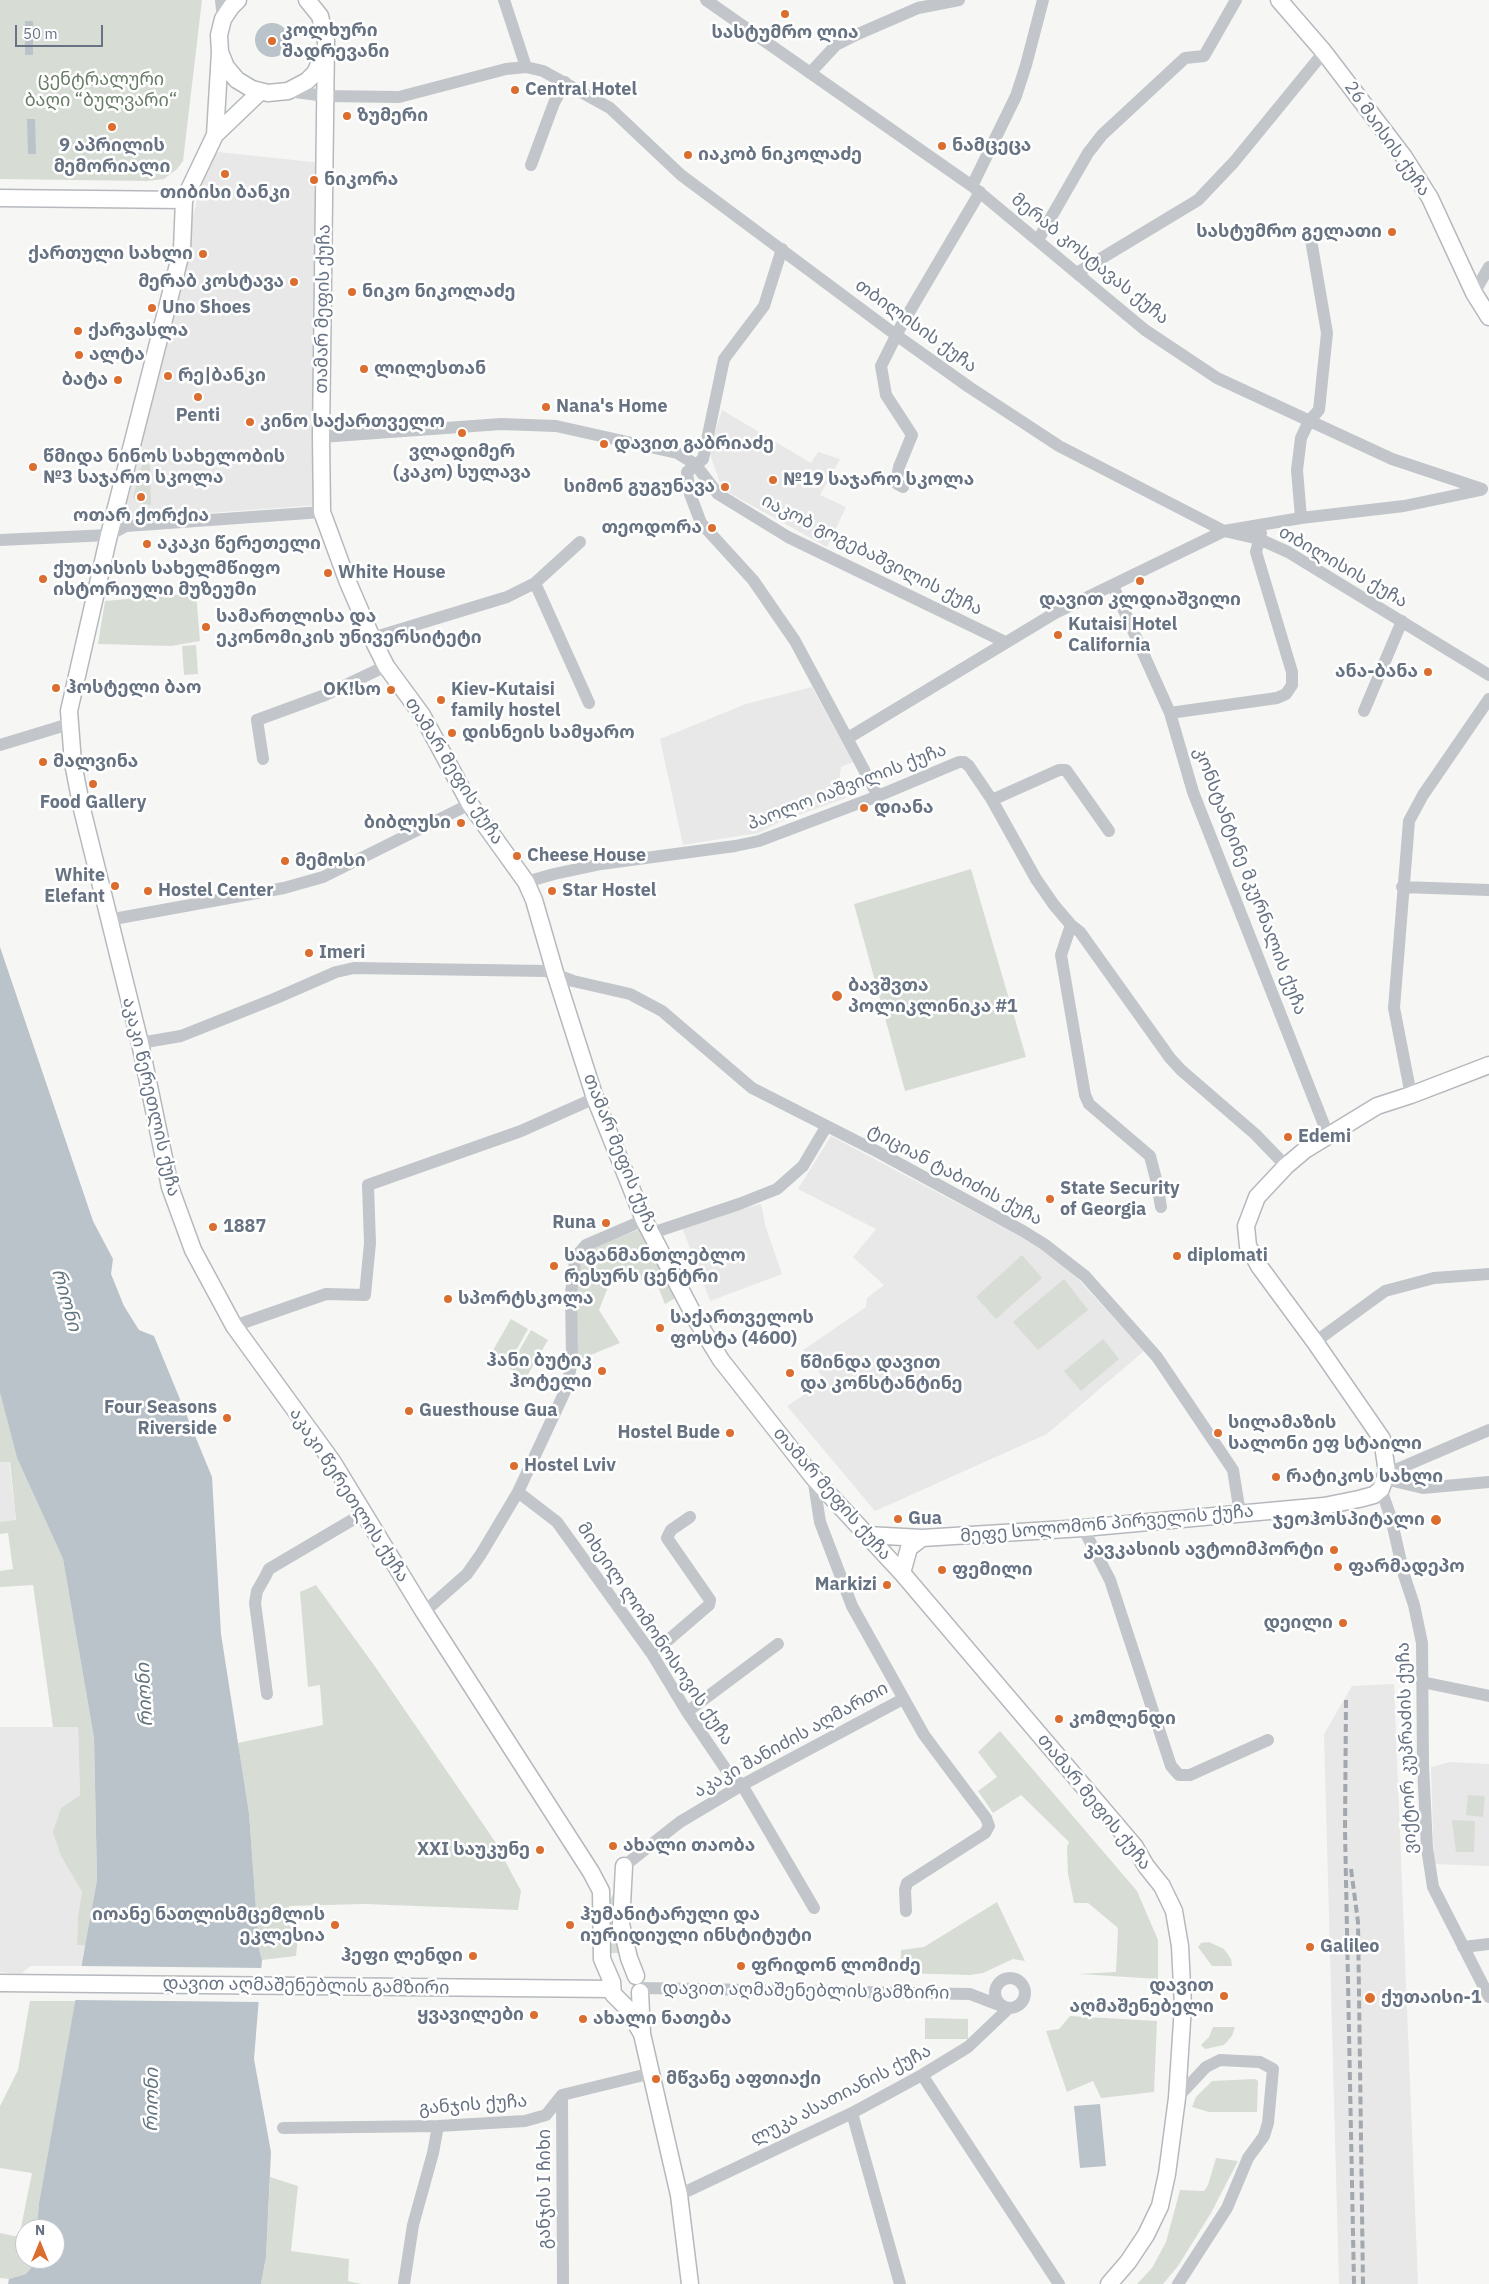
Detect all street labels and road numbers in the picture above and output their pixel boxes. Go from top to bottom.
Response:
street label: 26 მაისის ქუჩა [1339,77,1435,201]
street label: მერაბ კოსტავას ქუჩა [1007,189,1173,329]
street label: თამარ მეფის ქუჩა [311,224,335,394]
street label: თბილისის ქუჩა [851,275,981,377]
street label: იაკობ გოგებაშვილის ქუჩა [758,490,986,620]
street label: თბილისის ქუჩა [1275,521,1411,613]
street label: თამარ მეფის ქუჩა [400,693,508,849]
street label: პაოლო იაშვილის ქუჩა [744,739,950,835]
street label: კონსტანტინე მკურნალის ქუჩა [1189,744,1311,1018]
street label: აკაკი წერეთლის ქუჩა [118,995,184,1199]
street label: თამარ მეფის ქუჩა [578,1070,662,1236]
street label: ტიციან ტაბიძის ქუჩა [864,1120,1046,1230]
street label: აკაკი წერეთლის ქუჩა [284,1404,414,1586]
street label: თამარ მეფის ქუჩა [768,1423,896,1565]
street label: მეფე სოლომონ პირველის ქუჩა [959,1500,1255,1548]
street label: მიხეილ ლომონოსოვის ქუჩა [572,1518,738,1750]
street label: ვიქტორ კუპრაძის ქუჩა [1393,1642,1421,1854]
street label: აკაკი შანიძის აღმართი [690,1678,892,1802]
street label: თამარ მეფის ქუჩა [1032,1729,1156,1875]
street label: დავით აღმაშენებლის გამზირი [162,1973,450,1999]
street label: დავით აღმაშენებლის გამზირი [662,1978,950,2004]
street label: ლუკა ასათიანის ქუჩა [747,2040,935,2150]
street label: განჯის ქუჩა [418,2090,528,2120]
street label: განჯის I ჩიხი [534,2129,556,2249]

